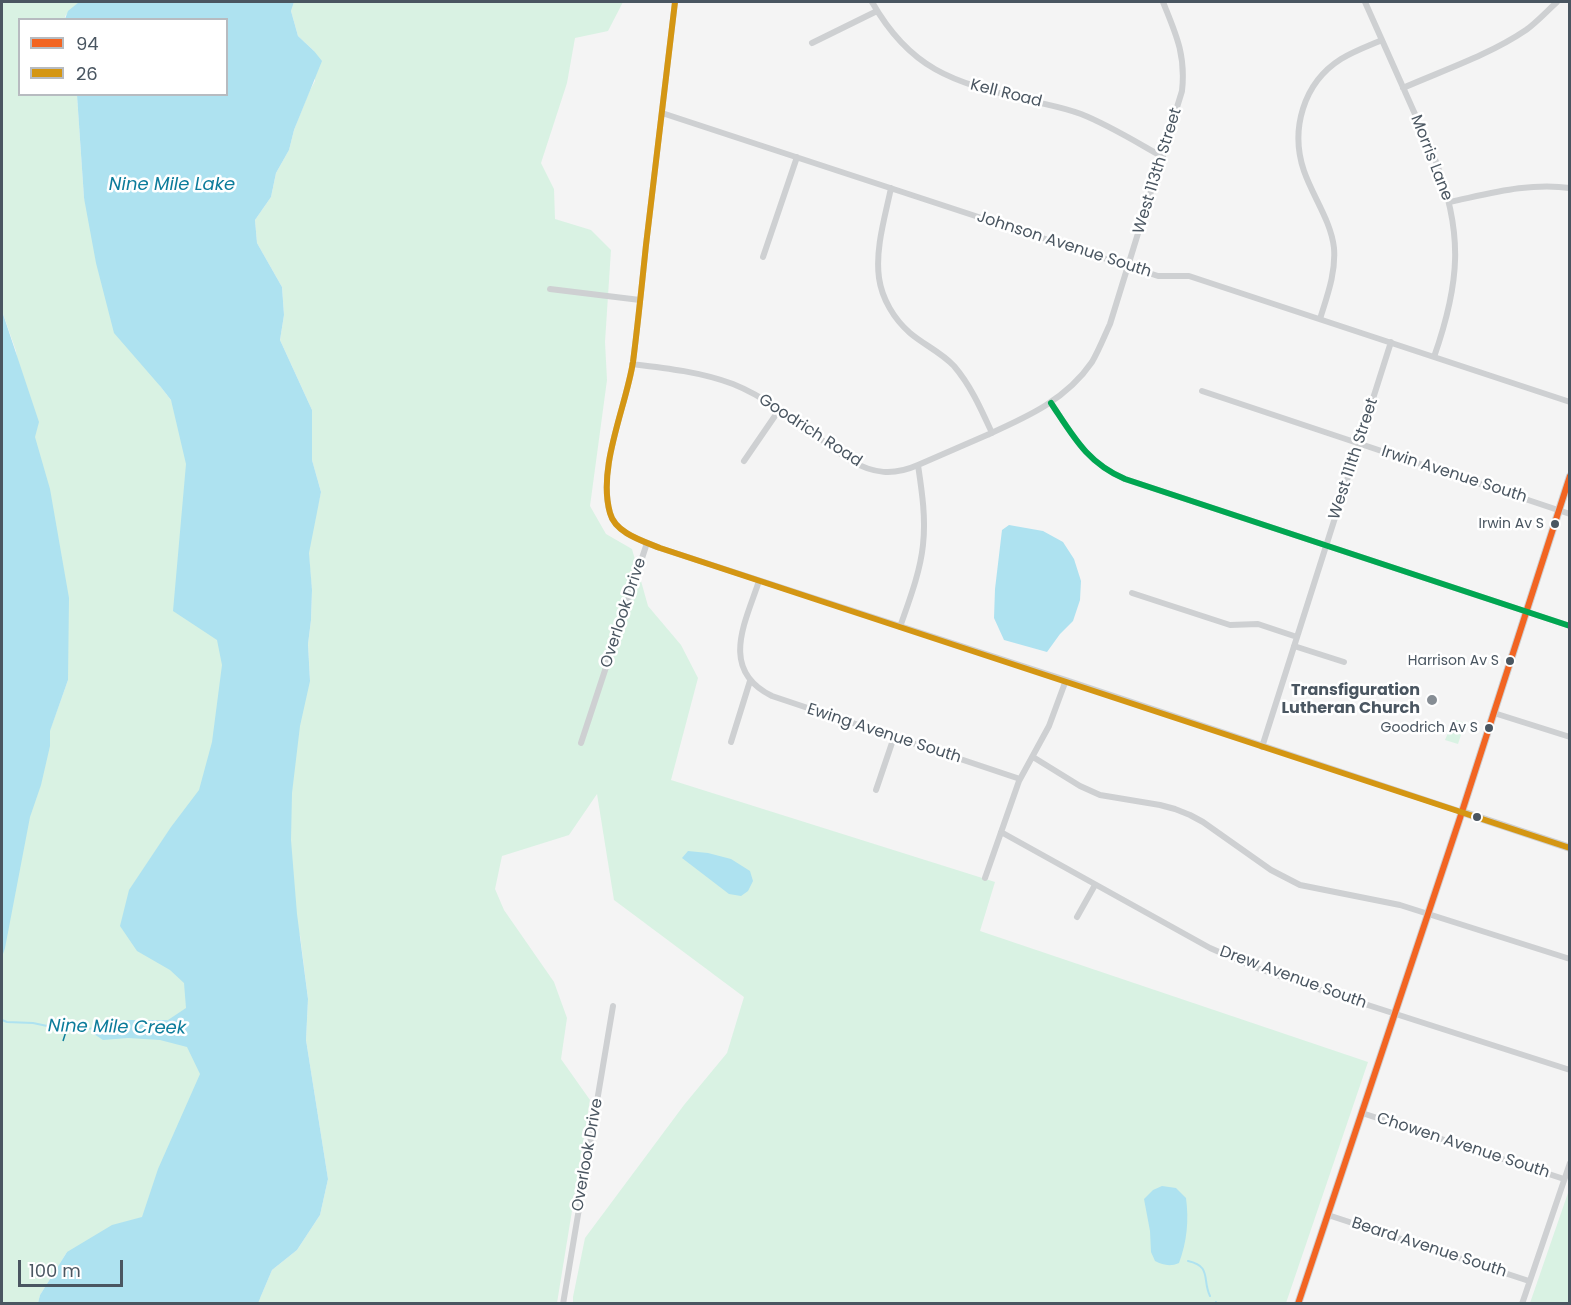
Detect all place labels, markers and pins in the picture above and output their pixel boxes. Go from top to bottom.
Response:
place label: Irwin Av S [1478,516,1544,532]
marker: Irwin Av S [1549,518,1561,530]
place label: Harrison Av S [1408,653,1499,669]
marker: Harrison Av S [1504,655,1516,667]
place label: Transfiguration Lutheran Church [1281,681,1420,719]
marker: Transfiguration Lutheran Church [1425,693,1439,707]
place label: Goodrich Av S [1381,720,1478,736]
marker: Goodrich Av S [1483,722,1495,734]
unlabelled marker [1471,811,1483,823]

